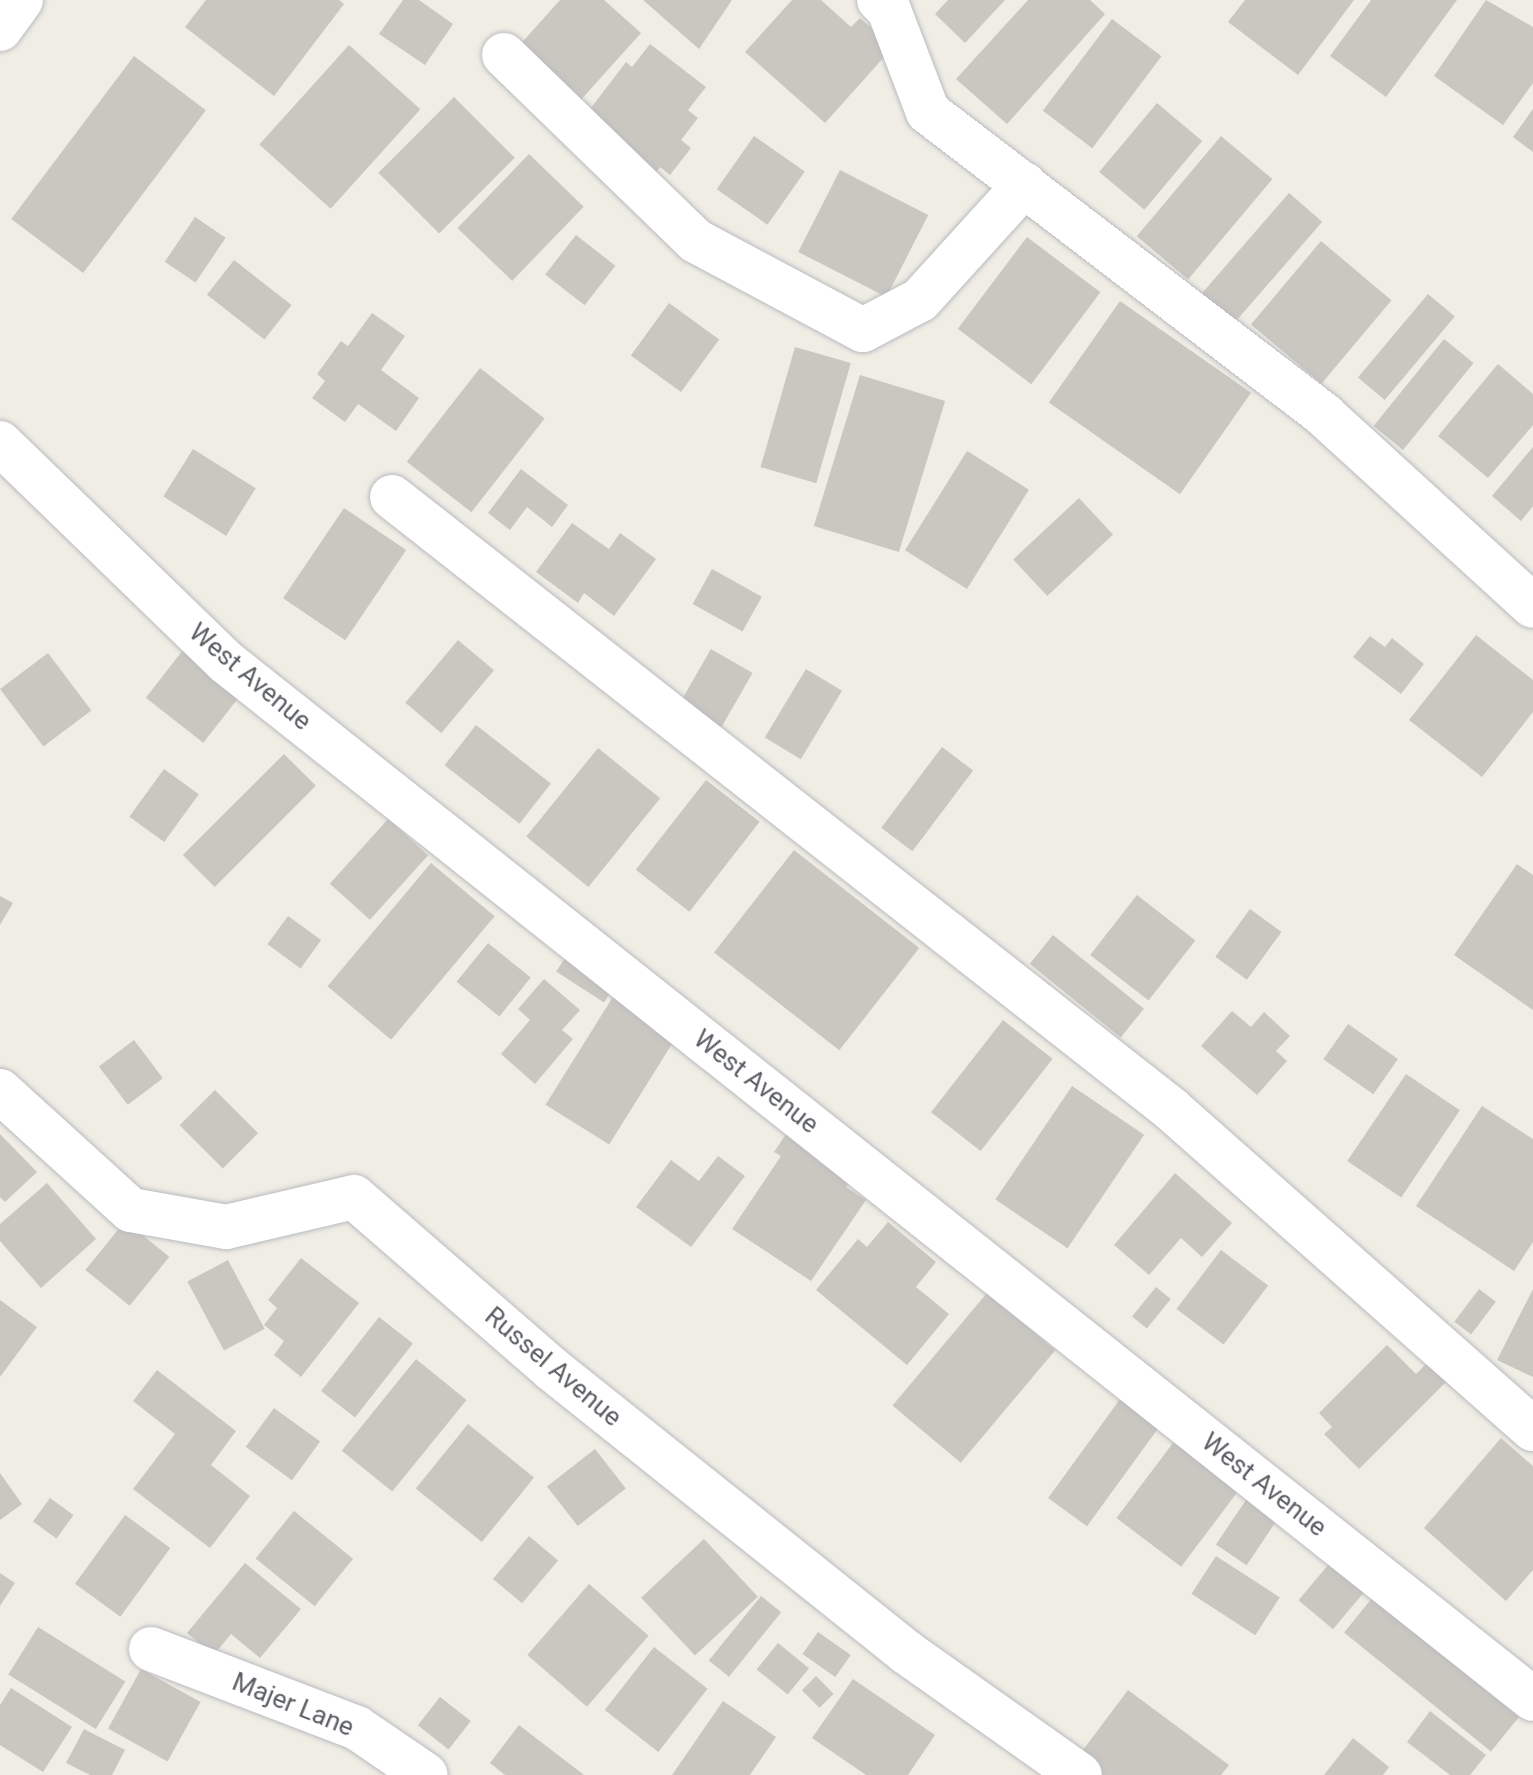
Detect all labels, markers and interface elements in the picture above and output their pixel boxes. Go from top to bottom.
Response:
street label: West Avenue [183,617,317,737]
street label: West Avenue [687,1024,825,1140]
street label: Russel Avenue [478,1301,628,1433]
street label: West Avenue [1195,1427,1333,1543]
street label: Majer Lane [228,1666,358,1744]

